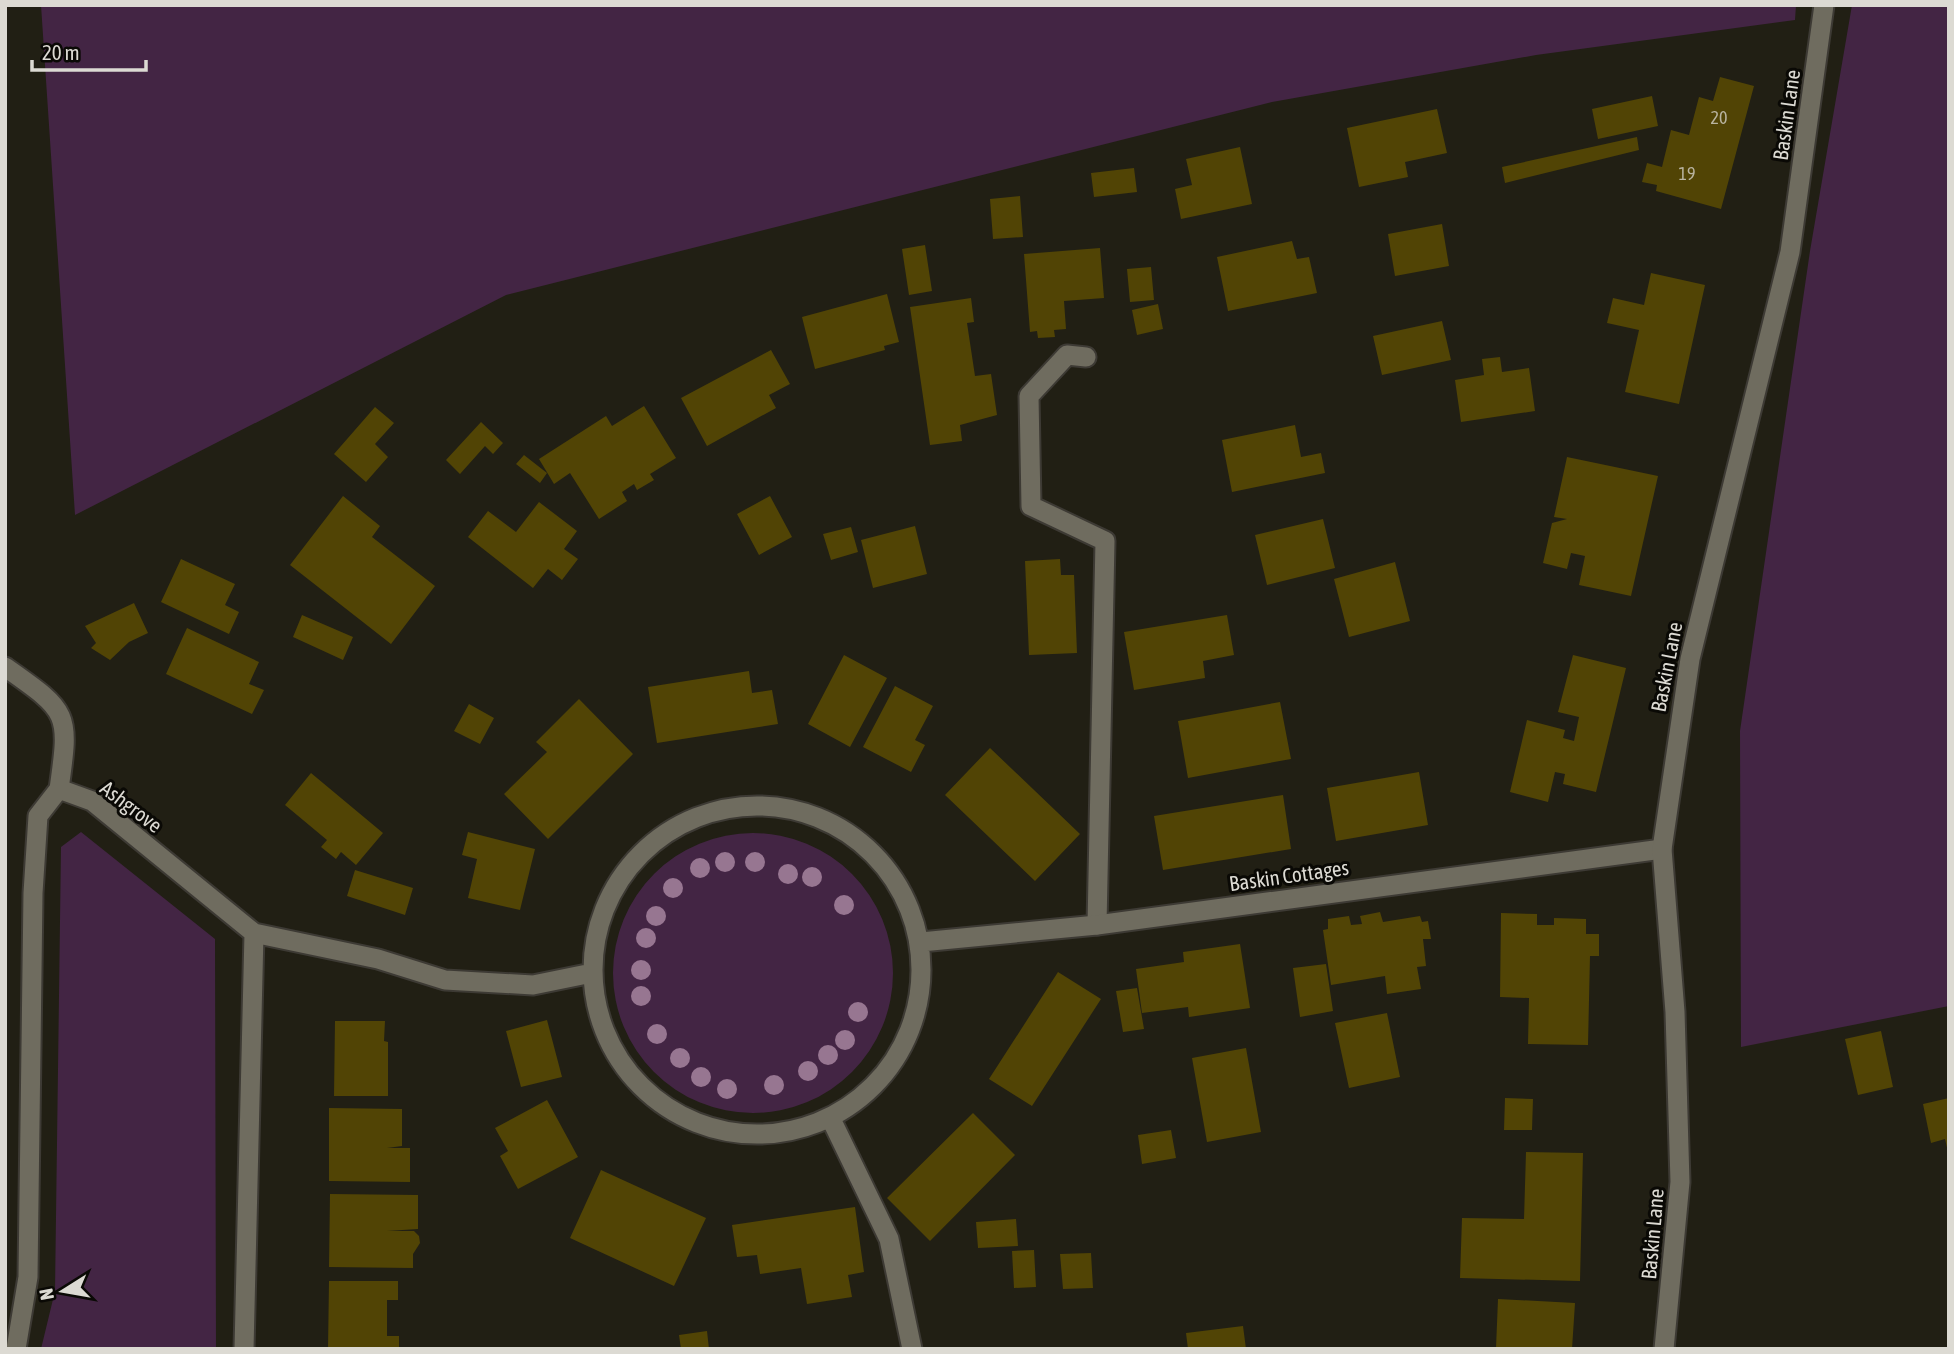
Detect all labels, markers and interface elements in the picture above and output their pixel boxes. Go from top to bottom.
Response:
scale bar [32,28,145,72]
text: 20 m [42,40,80,64]
street label: Baskin Lane [1768,68,1804,162]
house number: 20 [1711,107,1727,128]
house number: 19 [1679,163,1695,184]
street label: Baskin Lane [1646,620,1687,714]
street label: Ashgrove [96,775,167,837]
street label: Baskin Cottages [1228,855,1350,895]
street label: Baskin Lane [1636,1187,1668,1280]
north arrow [28,1256,98,1326]
text: N [34,1287,58,1302]

